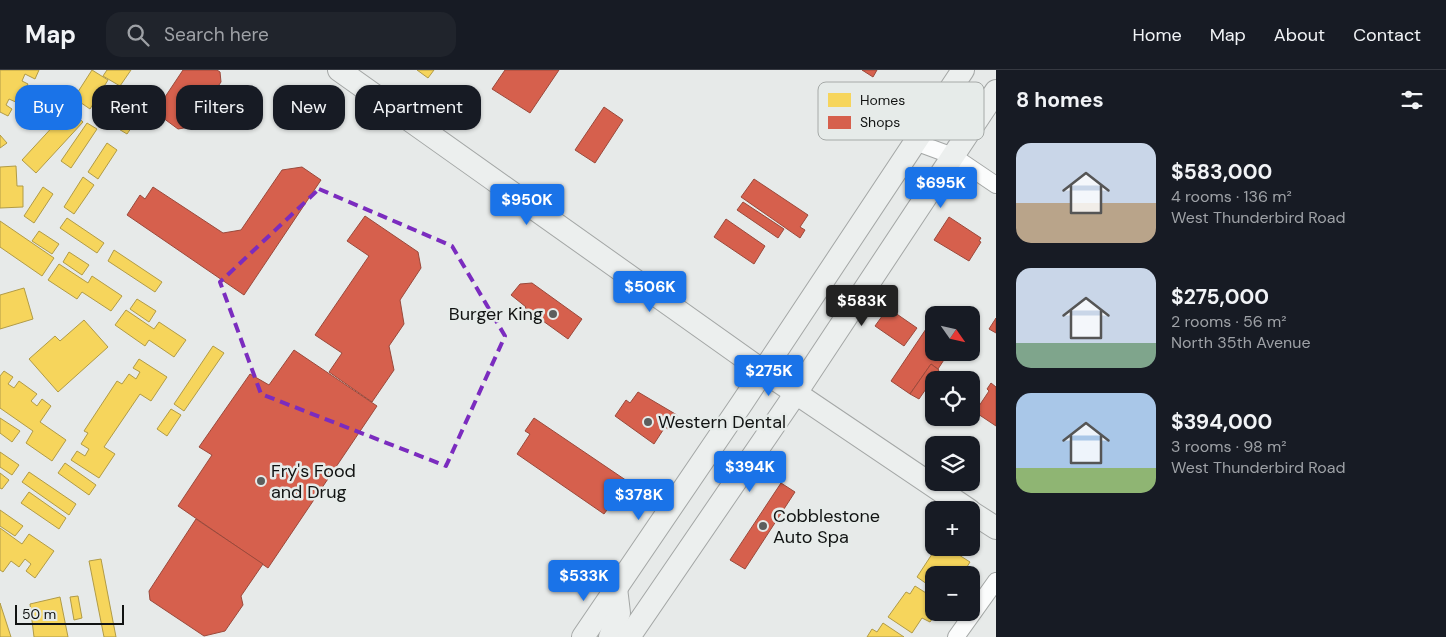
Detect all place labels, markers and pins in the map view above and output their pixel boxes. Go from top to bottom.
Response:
pin: $695K [906,166,976,209]
pin: $950K [492,184,562,226]
pin: $506K [615,270,685,313]
pin: $583K [827,284,897,327]
place label: Burger King [449,302,543,326]
marker: Burger King [547,308,559,320]
pin: $275K [734,354,804,397]
place label: Western Dental [658,410,786,434]
marker: Western Dental [642,416,654,428]
pin: $394K [715,450,785,493]
place label: Fry's Food and Drug [271,459,356,504]
marker: Fry's Food and Drug [255,475,267,487]
pin: $378K [604,478,674,521]
place label: Cobblestone Auto Spa [773,504,880,549]
marker: Cobblestone Auto Spa [757,520,769,532]
pin: $533K [549,560,619,602]

